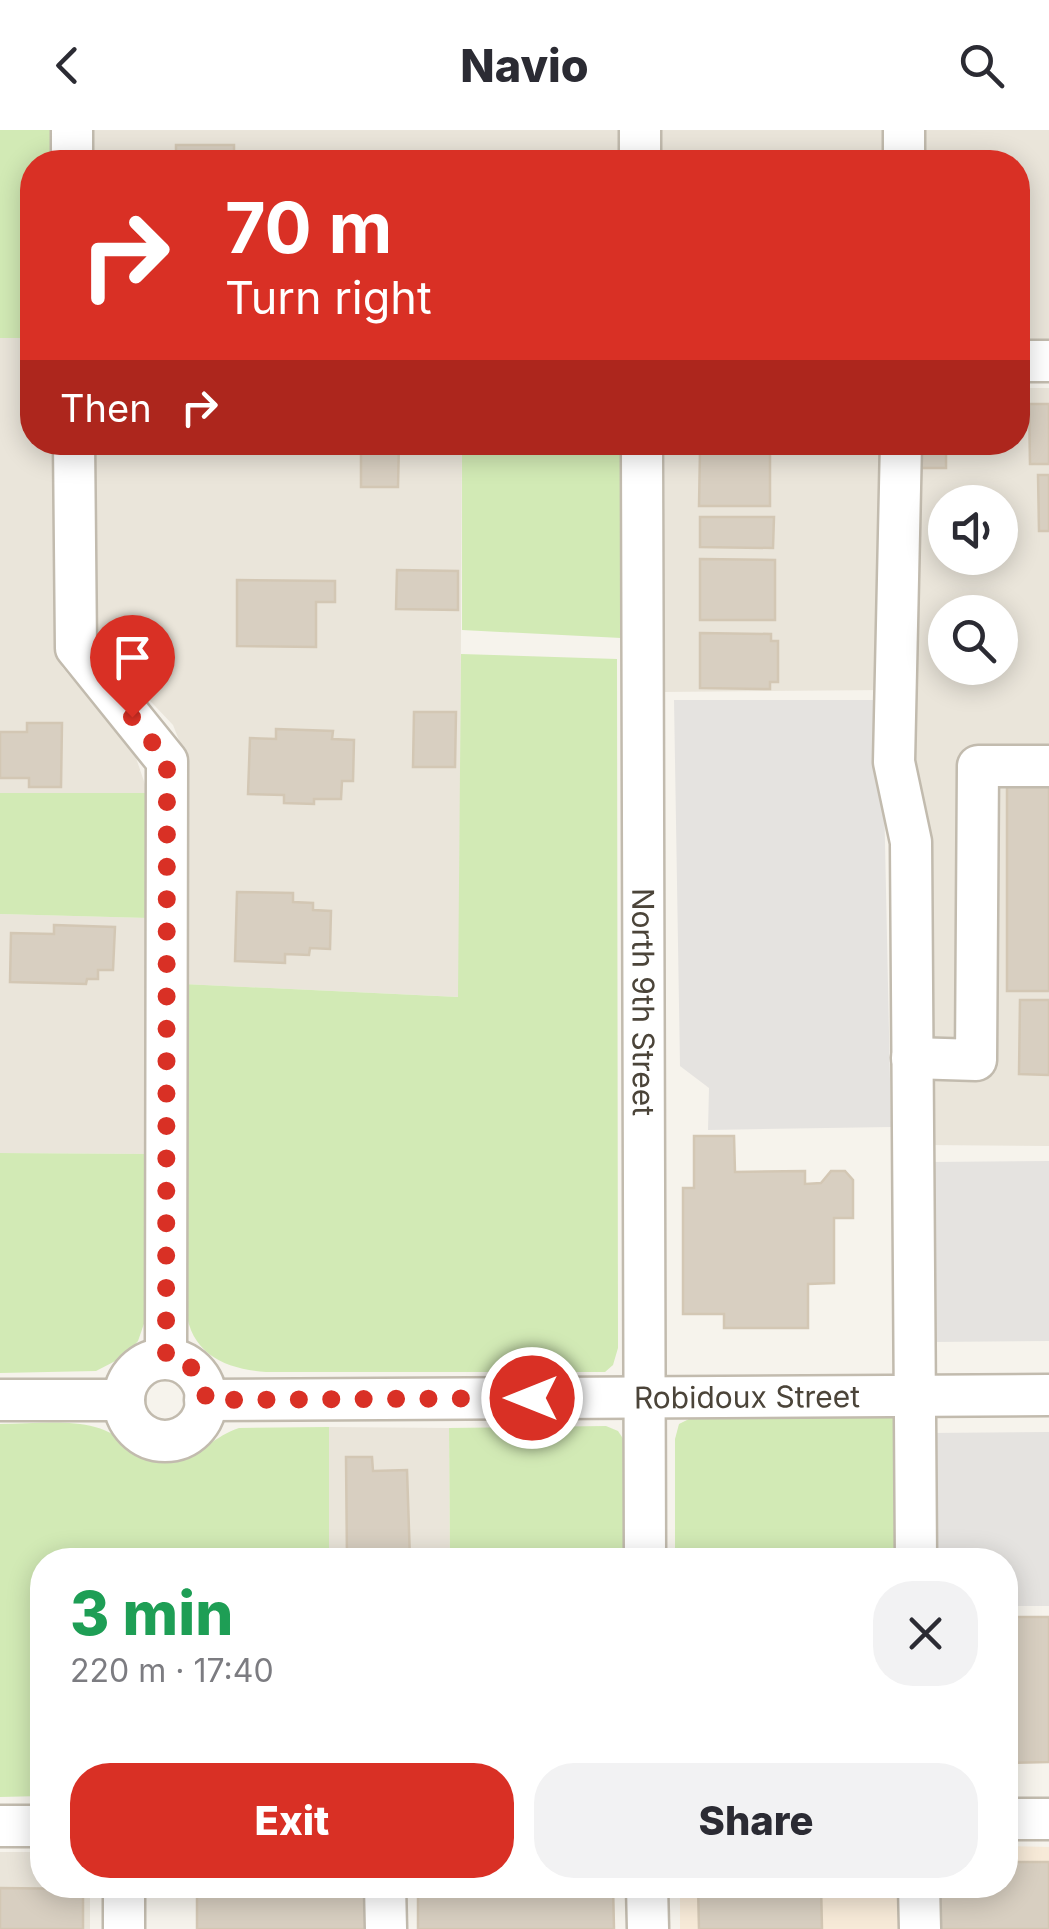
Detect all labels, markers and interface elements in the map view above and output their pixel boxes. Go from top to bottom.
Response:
icon: back [40,38,95,93]
text: Navio [460,38,589,93]
icon: search [954,38,1009,93]
text: 70 m [225,185,392,270]
icon: right [60,190,190,320]
text: Turn right [225,270,432,325]
icon: right [172,380,227,435]
text: Then [60,385,152,431]
map controls [928,485,1018,685]
button: sound [928,485,1018,575]
button: search [928,595,1018,685]
pin [90,615,175,718]
icon: arrive [105,630,160,685]
street label: North 9th Street [625,888,662,1116]
position arrow [480,1346,584,1450]
street label: Robidoux Street [634,1378,860,1415]
text: 3 min [70,1577,233,1649]
button: close [873,1581,978,1686]
text: 220 m · 17:40 [70,1651,274,1690]
button: Exit [70,1763,514,1878]
button: Share [534,1763,978,1878]

